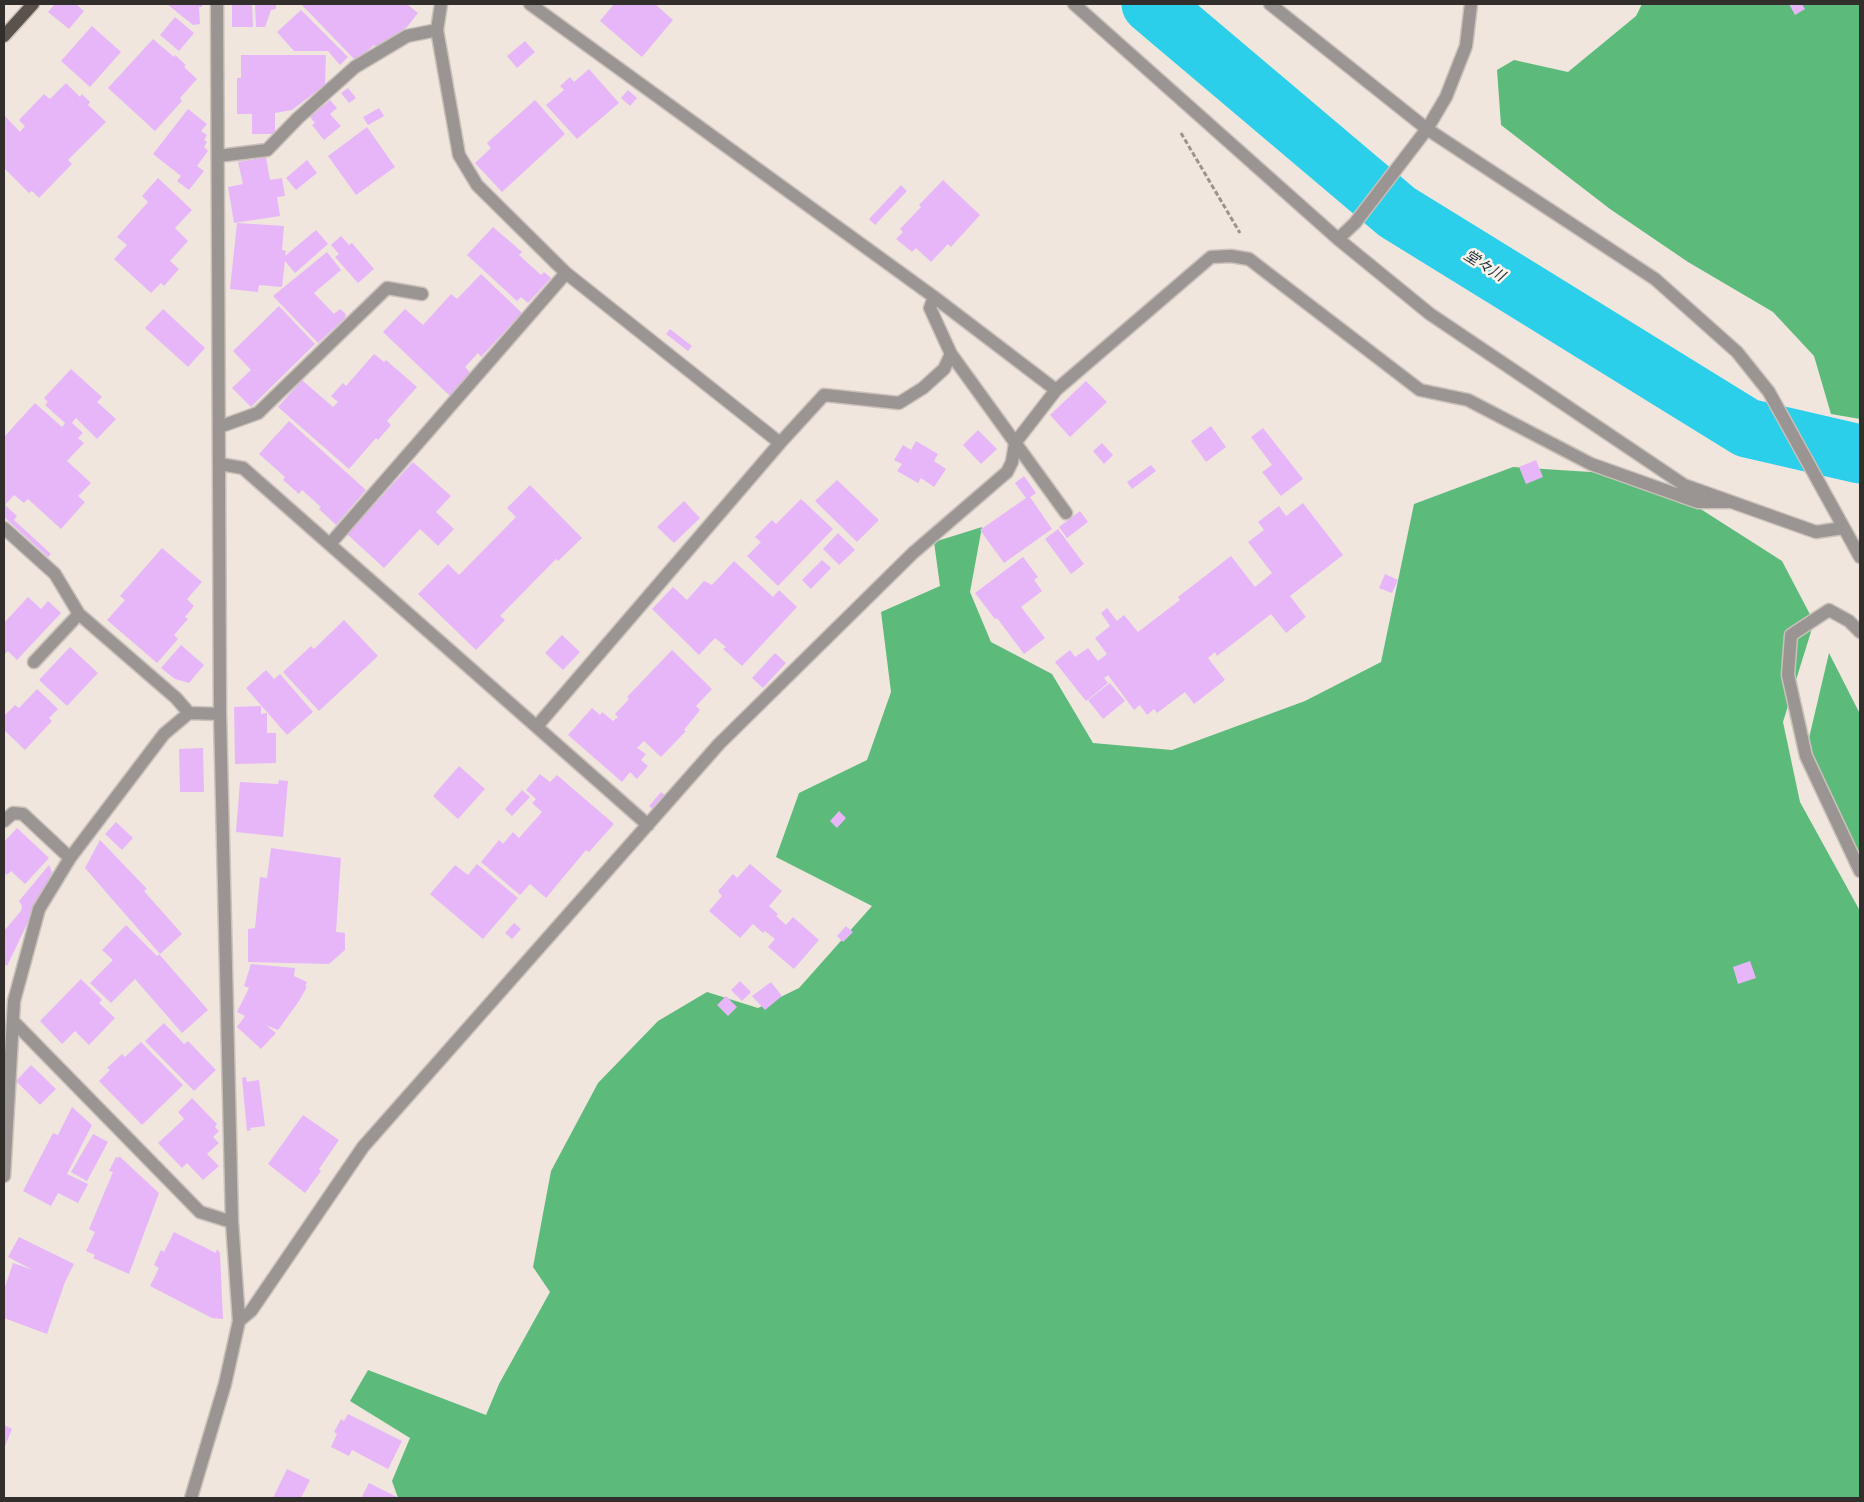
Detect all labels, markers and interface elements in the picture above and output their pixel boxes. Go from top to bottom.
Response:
water label: 堂々川 [1460,246,1508,286]

